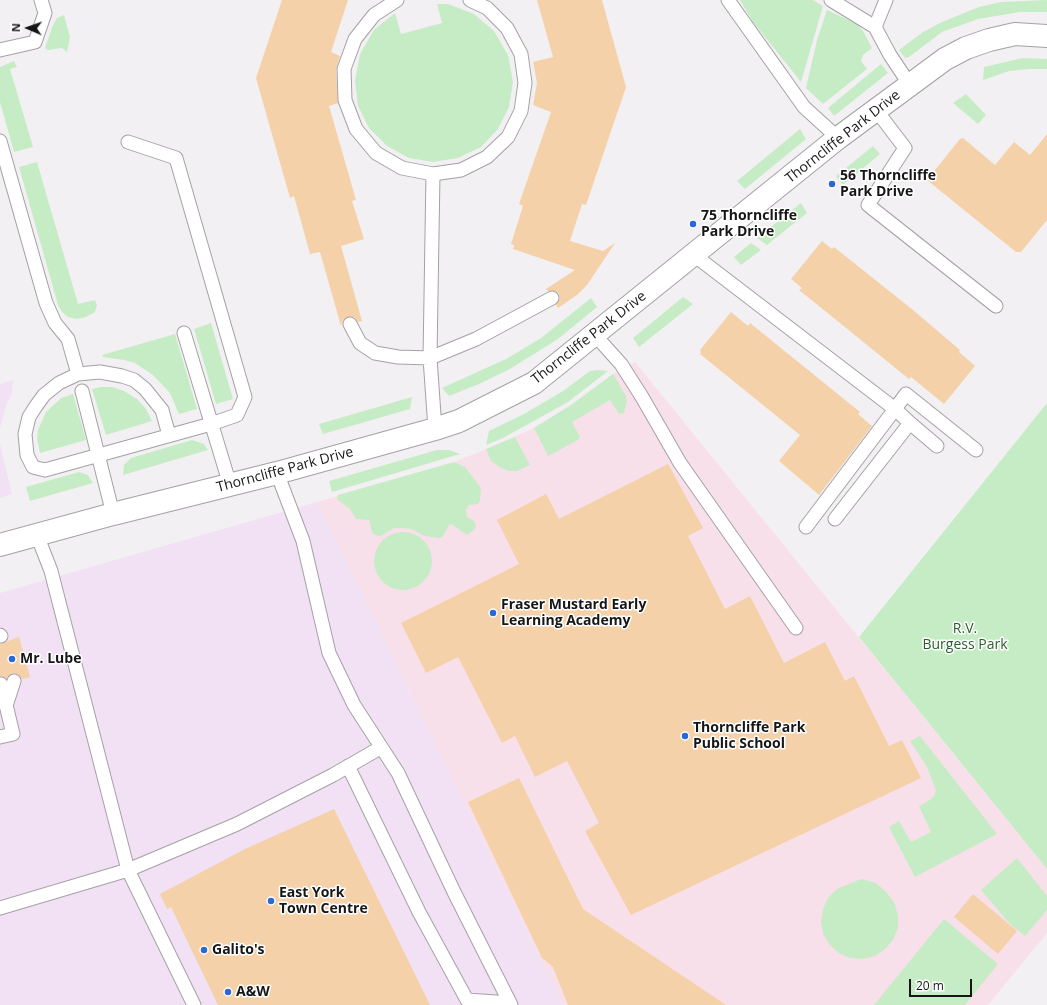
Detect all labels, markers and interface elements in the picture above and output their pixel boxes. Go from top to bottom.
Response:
north arrow [8,8,48,48]
text: N [8,23,23,32]
street label: Thorncliffe Park Drive [782,87,904,187]
place label: 56 Thorncliffe Park Drive [840,168,936,200]
marker: 56 Thorncliffe Park Drive [827,179,837,189]
place label: 75 Thorncliffe Park Drive [701,208,797,240]
marker: 75 Thorncliffe Park Drive [688,219,698,229]
street label: Thorncliffe Park Drive [528,288,650,388]
street label: Thorncliffe Park Drive [215,444,355,496]
place label: Fraser Mustard Early Learning Academy [501,597,646,630]
marker: Fraser Mustard Early Learning Academy [488,608,498,618]
park label: R.V. Burgess Park [922,621,1008,654]
place label: Mr. Lube [20,651,81,667]
marker: Mr. Lube [7,654,17,664]
place label: Thorncliffe Park Public School [693,720,805,752]
marker: Thorncliffe Park Public School [680,731,690,741]
place label: East York Town Centre [279,885,368,918]
marker: East York Town Centre [266,896,276,906]
place label: Galito's [212,942,265,958]
marker: Galito's [199,945,209,955]
scale bar [911,971,974,997]
text: 20 m [916,977,944,994]
place label: A&W [236,984,270,1000]
marker: A&W [223,987,233,997]

